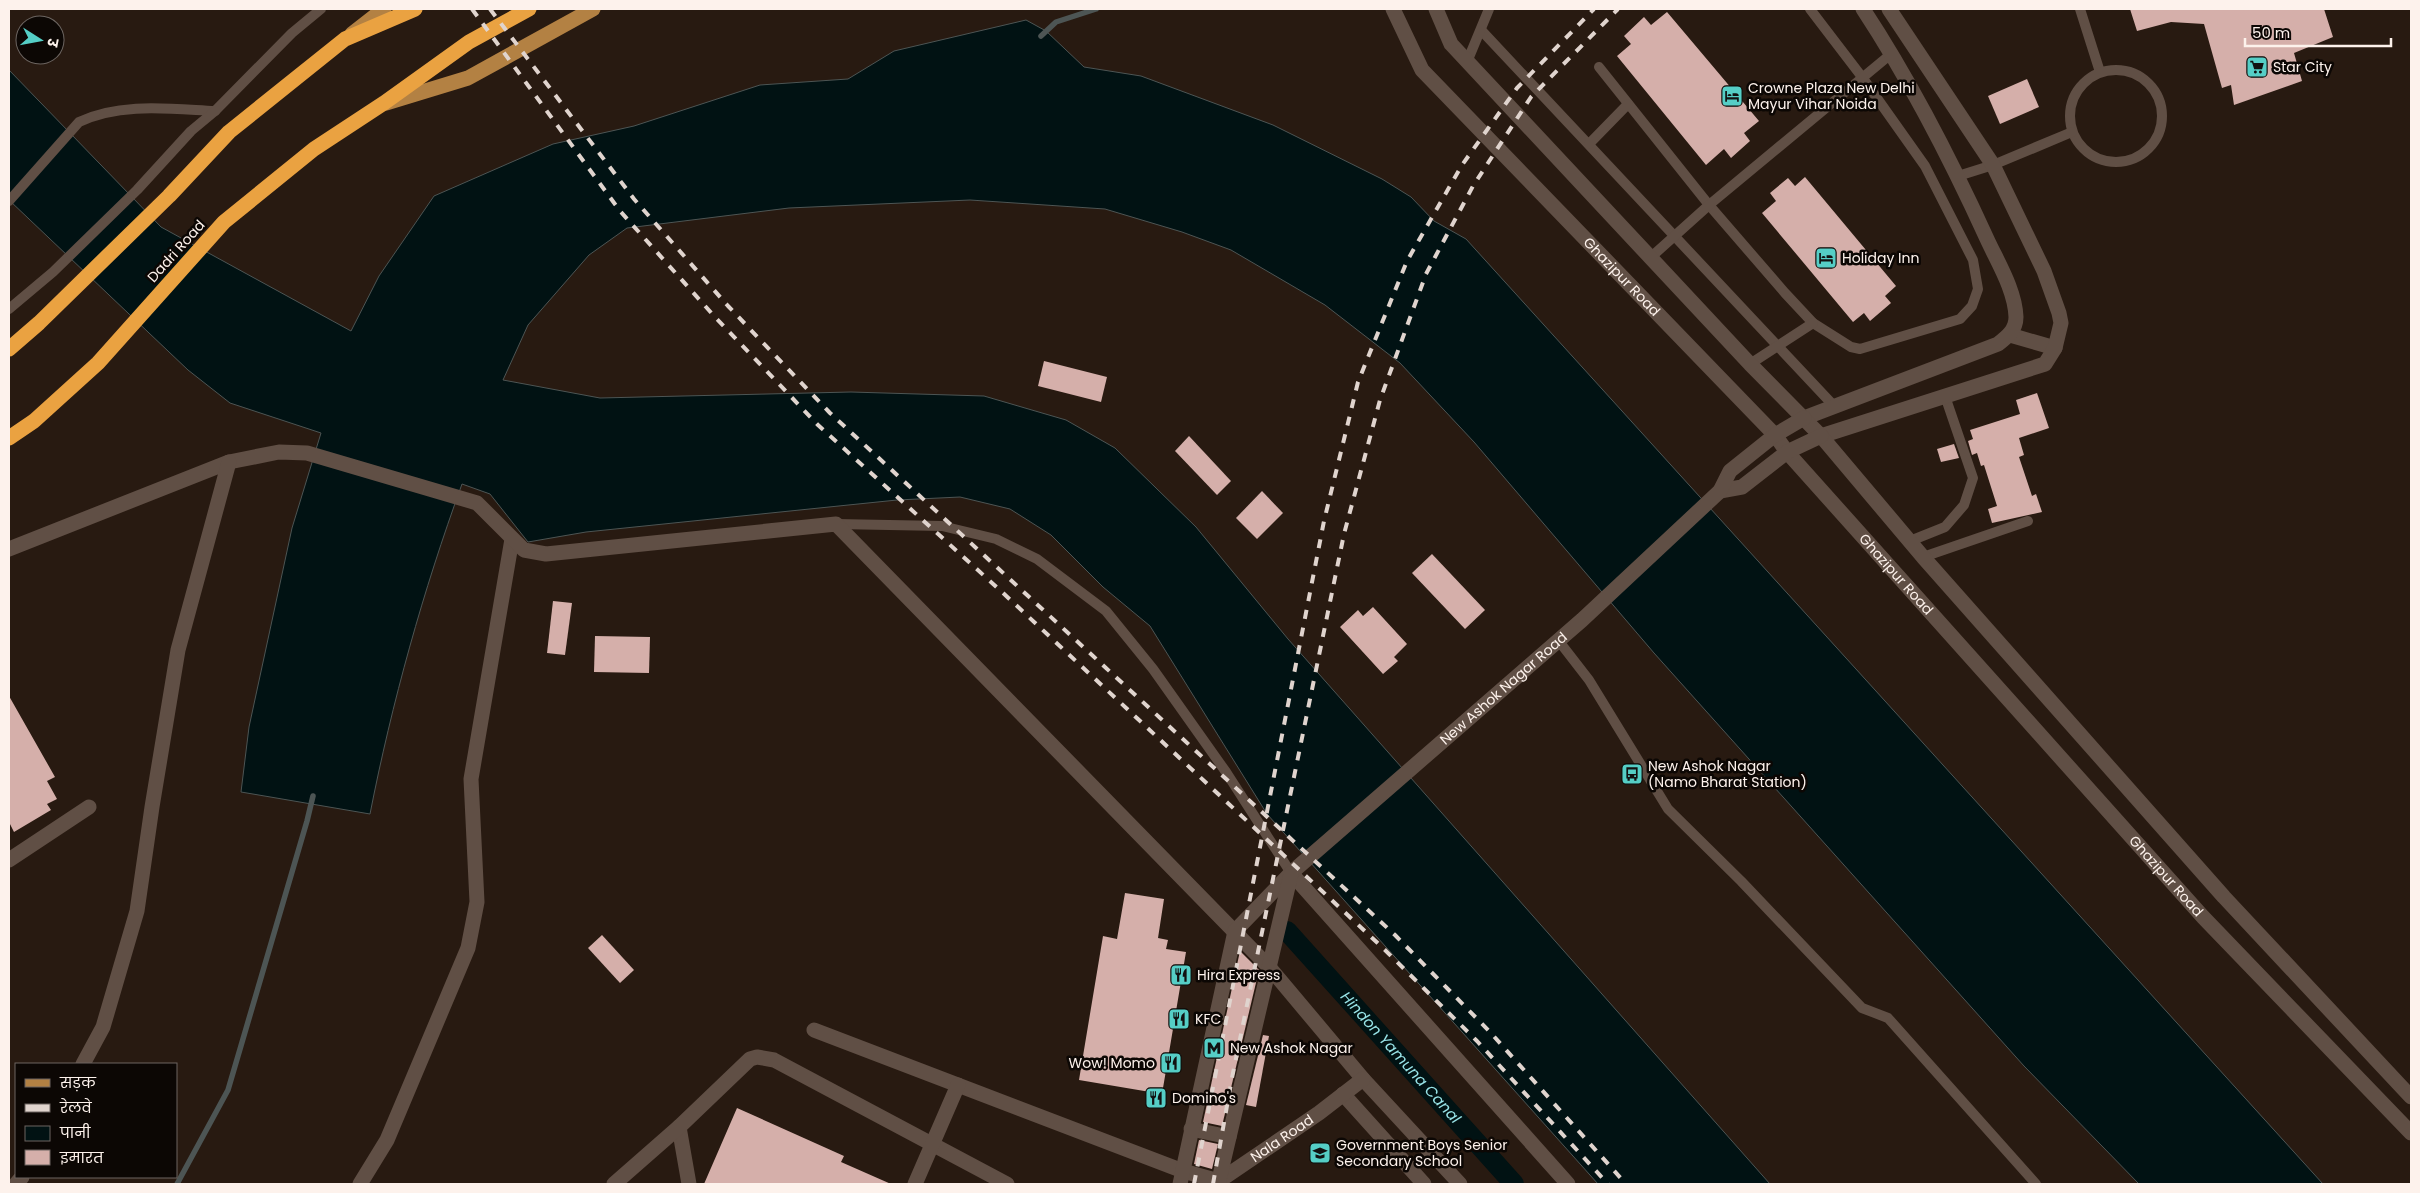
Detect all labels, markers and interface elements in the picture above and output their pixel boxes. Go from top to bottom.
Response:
north arrow [15,15,65,65]
scale bar [2245,15,2391,47]
text: 50 m [2252,22,2290,43]
text: उ [42,36,64,49]
supermarket icon: Star City [2245,55,2269,79]
place label: Star City [2273,57,2332,77]
place label: Crowne Plaza New Delhi Mayur Vihar Noida [1748,78,1915,114]
hotel icon: Crowne Plaza New Delhi Mayur Vihar Noida [1720,84,1744,108]
street label: Dadri Road [143,215,209,287]
street label: Ghazipur Road [1579,233,1665,321]
hotel icon: Holiday Inn [1814,246,1838,270]
place label: Holiday Inn [1842,248,1919,268]
street label: Ghazipur Road [1854,529,1938,619]
street label: New Ashok Nagar Road [1435,627,1572,749]
place label: New Ashok Nagar (Namo Bharat Station) [1648,756,1807,792]
bus stop icon: New Ashok Nagar (Namo Bharat Station) [1620,762,1644,786]
street label: Ghazipur Road [2125,831,2208,921]
restaurant icon: Hira Express [1169,963,1193,987]
place label: Hira Express [1197,965,1280,985]
water label: Hindon Yamuna Canal [1336,987,1466,1128]
restaurant icon: KFC [1167,1007,1191,1031]
place label: KFC [1195,1009,1221,1029]
metro station icon: New Ashok Nagar [1202,1036,1226,1060]
place label: New Ashok Nagar [1230,1038,1353,1058]
restaurant icon: Wow! Momo [1159,1051,1183,1075]
place label: Wow! Momo [1069,1053,1155,1073]
legend [15,1063,178,1178]
text: सड़क [59,1072,97,1093]
restaurant icon: Domino's [1144,1086,1168,1110]
place label: Domino's [1172,1088,1236,1108]
text: रेलवे [59,1097,93,1118]
street label: Nala Road [1246,1110,1317,1167]
text: पानी [59,1122,91,1143]
place label: Government Boys Senior Secondary School [1336,1135,1507,1171]
school or university icon: Government Boys Senior Secondary School [1308,1141,1332,1165]
text: इमारत [59,1147,104,1168]

